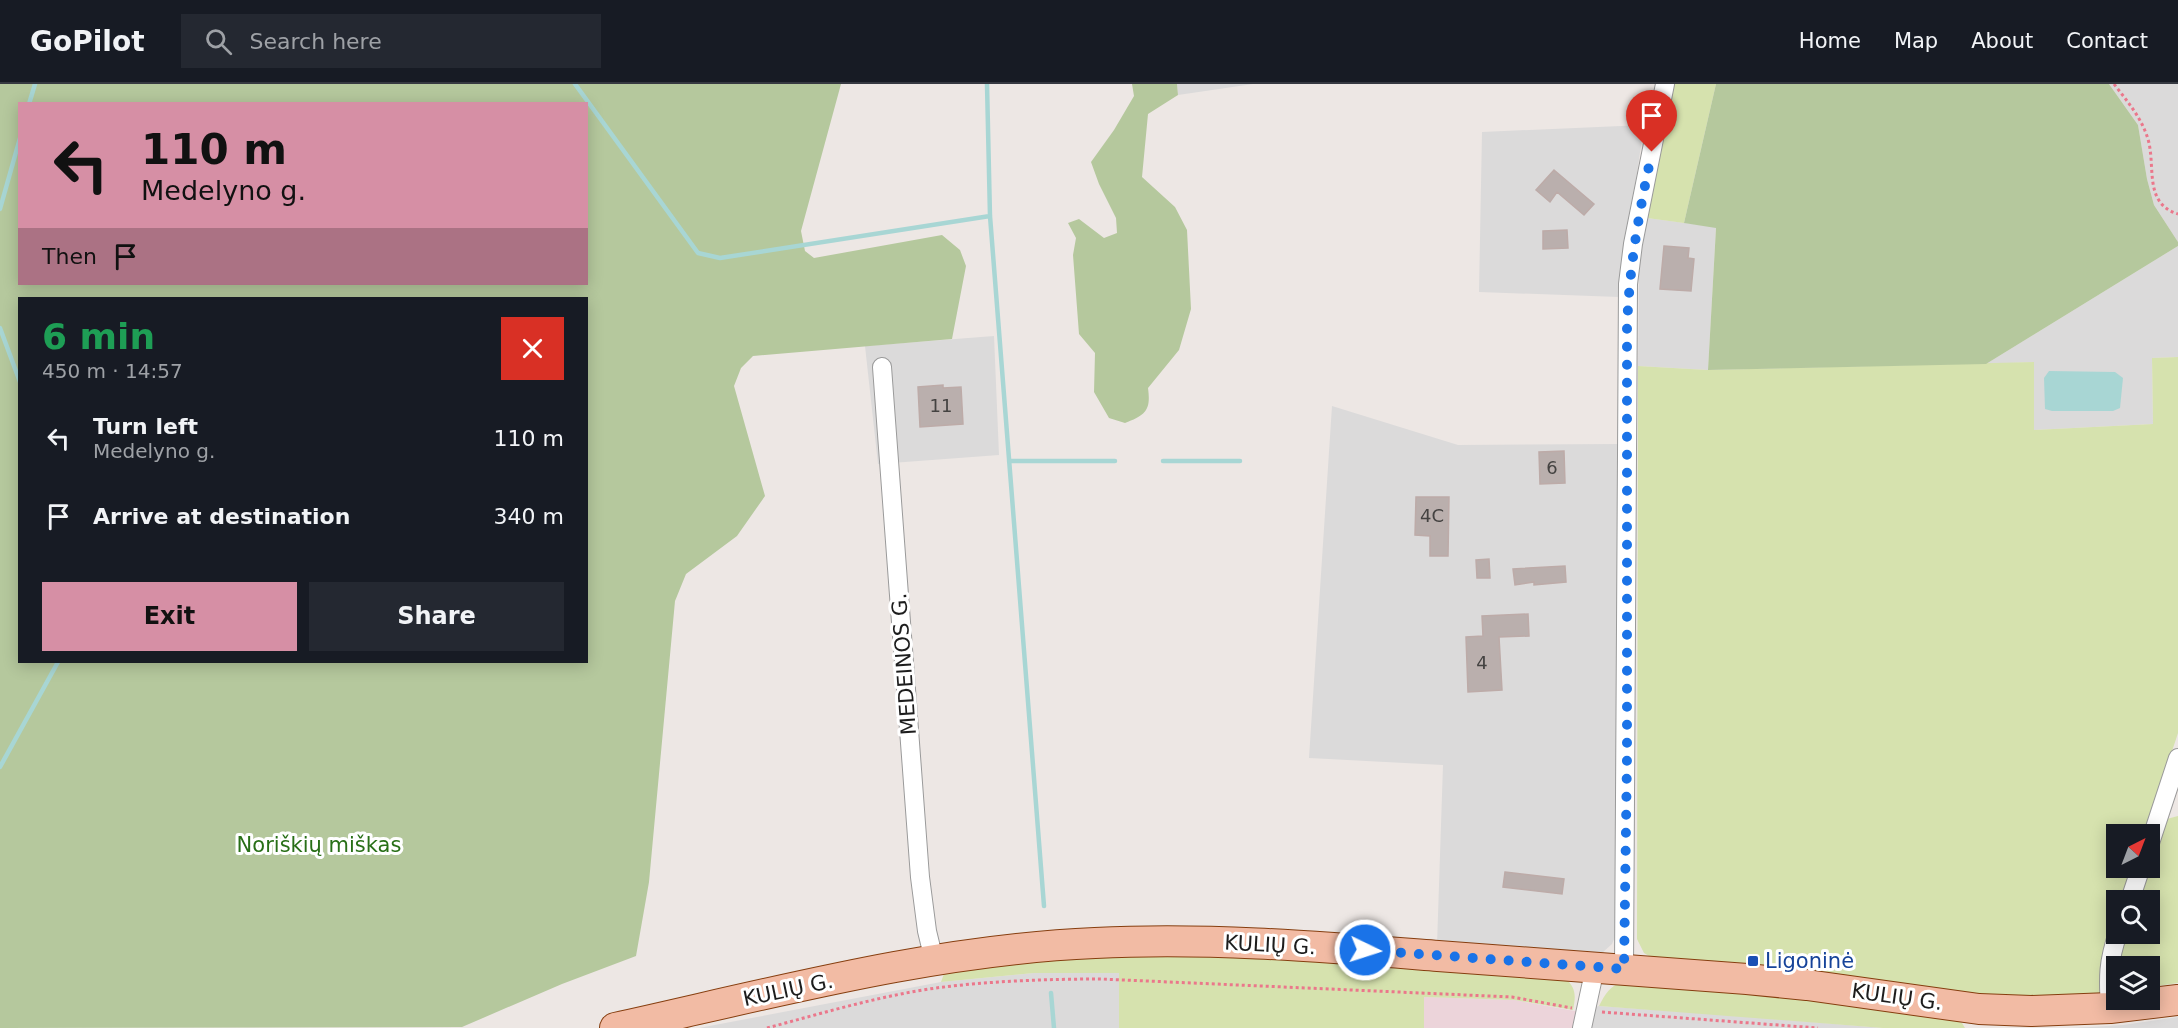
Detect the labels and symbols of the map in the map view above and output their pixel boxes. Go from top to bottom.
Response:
pin [1626,90,1677,152]
house number: 11 [930,395,952,416]
house number: 6 [1546,457,1558,478]
house number: 4C [1420,505,1444,526]
street label: MEDEINOS G. [887,592,921,736]
house number: 4 [1476,652,1488,673]
north arrow [2106,824,2160,878]
park label: Noriškių miškas [237,833,401,857]
position arrow [1333,918,1397,982]
street label: KULIŲ G. [1224,931,1316,959]
place label: Ligoninė [1765,949,1854,973]
marker: Ligoninė [1746,954,1760,968]
street label: KULIŲ G. [741,969,835,1011]
street label: KULIŲ G. [1850,979,1944,1015]

